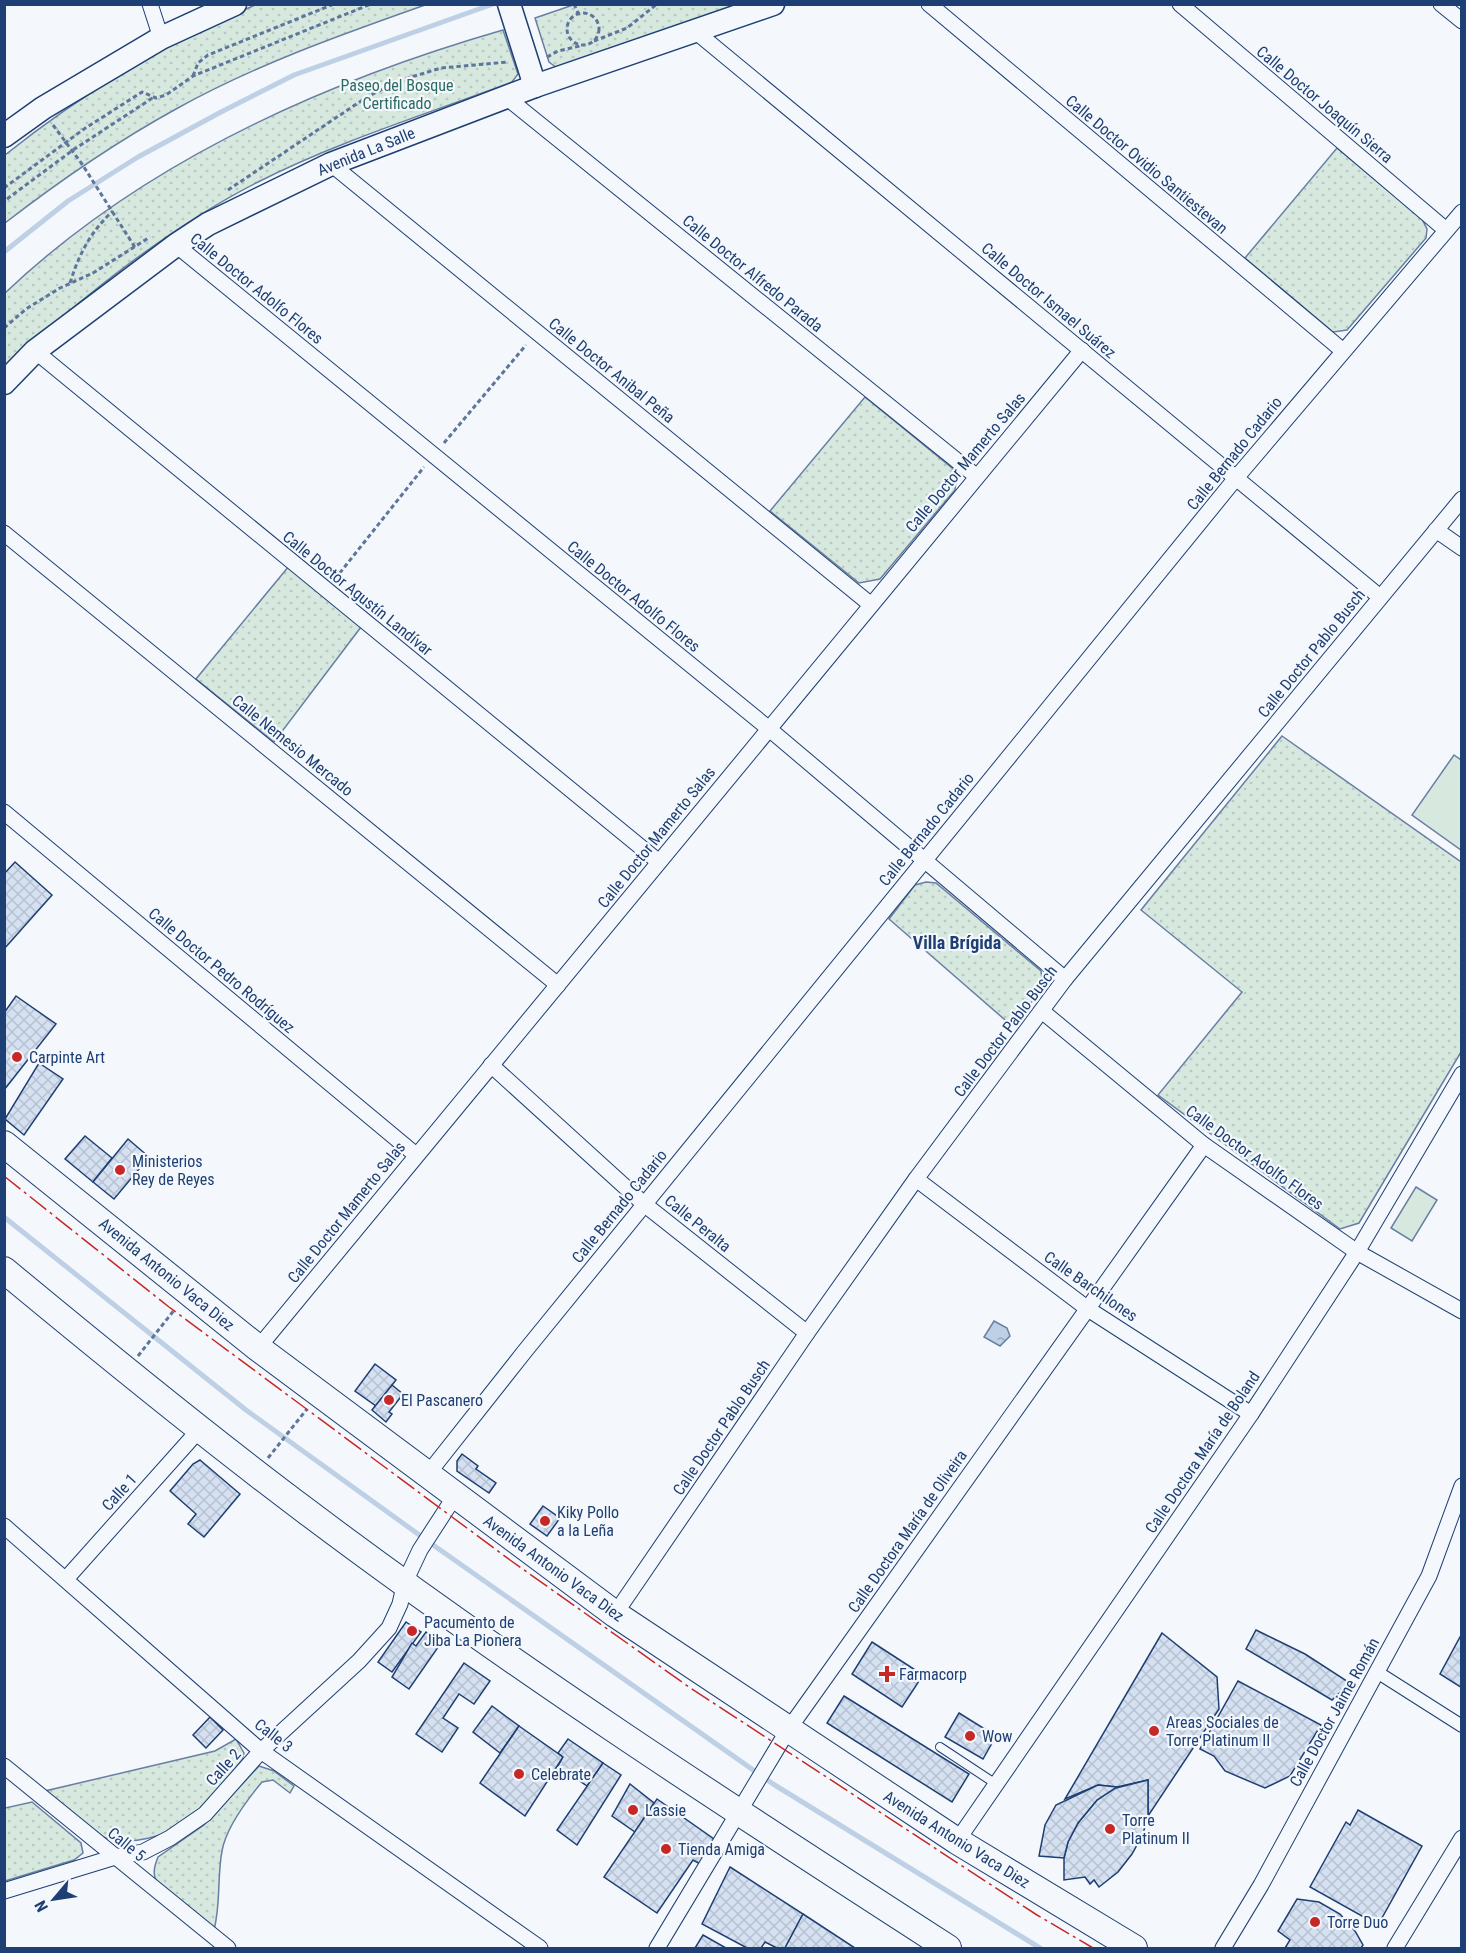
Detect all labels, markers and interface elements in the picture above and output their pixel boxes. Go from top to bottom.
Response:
street label: Calle Doctor Joaquín Sierra [1253,42,1397,167]
park label: Paseo del Bosque Certificado [340,76,454,113]
street label: Calle Doctor Ovidio Santiestevan [1062,91,1232,238]
street label: Avenida La Salle [315,123,418,180]
street label: Calle Doctor Alfredo Parada [679,211,827,336]
street label: Calle Doctor Adolfo Flores [186,229,327,348]
street label: Calle Doctor Ismael Suárez [978,239,1120,362]
street label: Calle Doctor Anibal Peña [545,314,678,427]
street label: Calle Doctor Mamerto Salas [901,389,1029,536]
street label: Calle Bernado Cadario [1183,393,1286,514]
street label: Calle Doctor Agustín Landívar [279,527,436,660]
street label: Calle Doctor Adolfo Flores [563,537,704,656]
street label: Calle Doctor Pablo Busch [1254,585,1369,721]
street label: Calle Nemesio Mercado [228,691,357,800]
street label: Calle Doctor Mamerto Salas [593,763,719,912]
street label: Calle Bernado Cadario [875,769,978,890]
street label: Calle Doctor Pedro Rodríguez [145,904,299,1037]
district label: Villa Brígida [913,932,1001,953]
street label: Calle Doctor Pablo Busch [950,962,1061,1101]
place label: Carpinte Art [29,1048,105,1067]
marker: Carpinte Art [10,1050,24,1064]
street label: Calle Doctor Adolfo Flores [1182,1101,1327,1214]
street label: Calle Doctor Mamerto Salas [283,1138,409,1287]
street label: Calle Bernado Cadario [568,1146,671,1267]
place label: Ministerios Rey de Reyes [132,1152,215,1189]
marker: Ministerios Rey de Reyes [113,1163,127,1177]
street label: Calle Peralta [661,1191,735,1256]
street label: Avenida Antonio Vaca Diez [95,1214,238,1335]
street label: Calle Barchilones [1040,1247,1141,1326]
street label: Calle Doctor Pablo Busch [669,1356,774,1499]
street label: Calle Doctora María de Boland [1141,1368,1264,1537]
place label: El Pascanero [401,1391,483,1410]
marker: El Pascanero [382,1393,396,1407]
street label: Calle Doctora María de Oliveira [844,1446,971,1616]
street label: Calle 1 [98,1470,141,1515]
place label: Kiky Pollo a la Leña [557,1503,619,1540]
street label: Avenida Antonio Vaca Diez [480,1511,628,1626]
marker: Kiky Pollo a la Leña [538,1514,552,1528]
place label: Pacumento de Jiba La Pionera [424,1613,522,1650]
marker: Pacumento de Jiba La Pionera [405,1624,419,1638]
street label: Calle Doctor Jaime Román [1286,1635,1383,1790]
place label: Farmacorp [899,1665,967,1684]
marker: Farmacorp [880,1667,894,1681]
place label: Areas Sociales de Torre Platinum II [1166,1713,1279,1750]
street label: Calle 3 [251,1715,297,1756]
marker: Areas Sociales de Torre Platinum II [1147,1724,1161,1738]
place label: Wow [982,1727,1012,1746]
marker: Wow [963,1729,977,1743]
street label: Calle 2 [202,1745,245,1790]
place label: Celebrate [531,1765,591,1784]
marker: Celebrate [512,1767,526,1781]
street label: Avenida Antonio Vaca Diez [880,1787,1033,1892]
place label: Lassie [645,1801,686,1820]
marker: Lassie [626,1803,640,1817]
place label: Torre Platinum II [1122,1811,1190,1848]
marker: Torre Platinum II [1103,1822,1117,1836]
street label: Calle 5 [104,1823,150,1865]
place label: Tienda Amiga [678,1840,765,1859]
marker: Tienda Amiga [659,1842,673,1856]
north arrow [24,1869,84,1929]
text: N [31,1897,52,1915]
place label: Torre Duo [1327,1913,1388,1932]
marker: Torre Duo [1308,1915,1322,1929]

